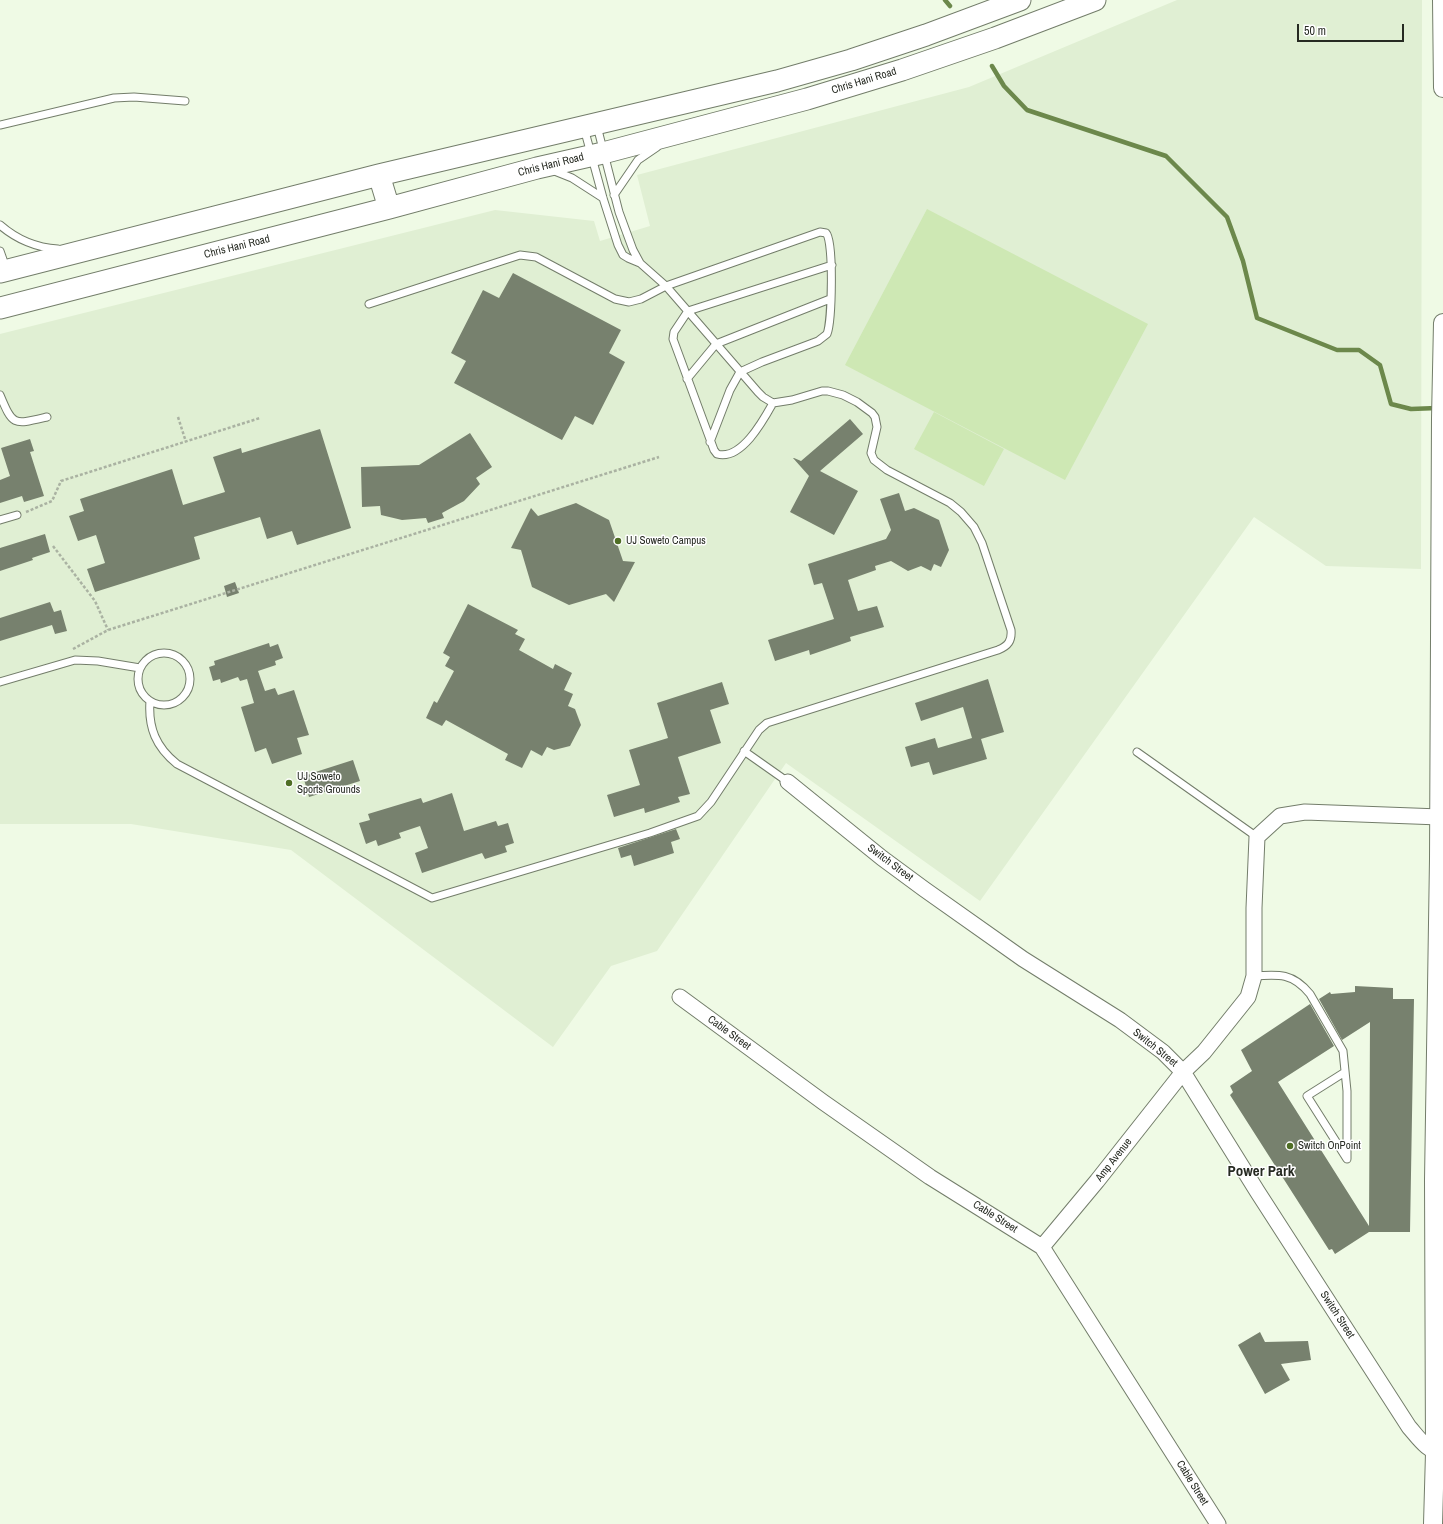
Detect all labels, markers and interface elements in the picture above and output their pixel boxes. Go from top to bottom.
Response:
scale bar [1299,16,1406,42]
text: 50 m [1304,23,1326,39]
street label: Chris Hani Road [830,65,898,97]
street label: Chris Hani Road [517,150,585,180]
street label: Chris Hani Road [203,232,271,262]
place label: UJ Soweto Campus [626,534,706,548]
marker: UJ Soweto Campus [613,536,623,546]
place label: UJ Soweto Sports Grounds [297,770,360,796]
marker: UJ Soweto Sports Grounds [284,778,294,788]
street label: Switch Street [865,842,915,884]
street label: Cable Street [705,1013,753,1053]
street label: Switch Street [1130,1026,1180,1070]
street label: Amp Avenue [1093,1136,1135,1184]
place label: Switch OnPoint [1298,1139,1361,1153]
marker: Switch OnPoint [1285,1141,1295,1151]
district label: Power Park [1227,1163,1295,1181]
street label: Cable Street [970,1198,1020,1236]
street label: Switch Street [1317,1289,1357,1341]
street label: Cable Street [1173,1458,1211,1508]

